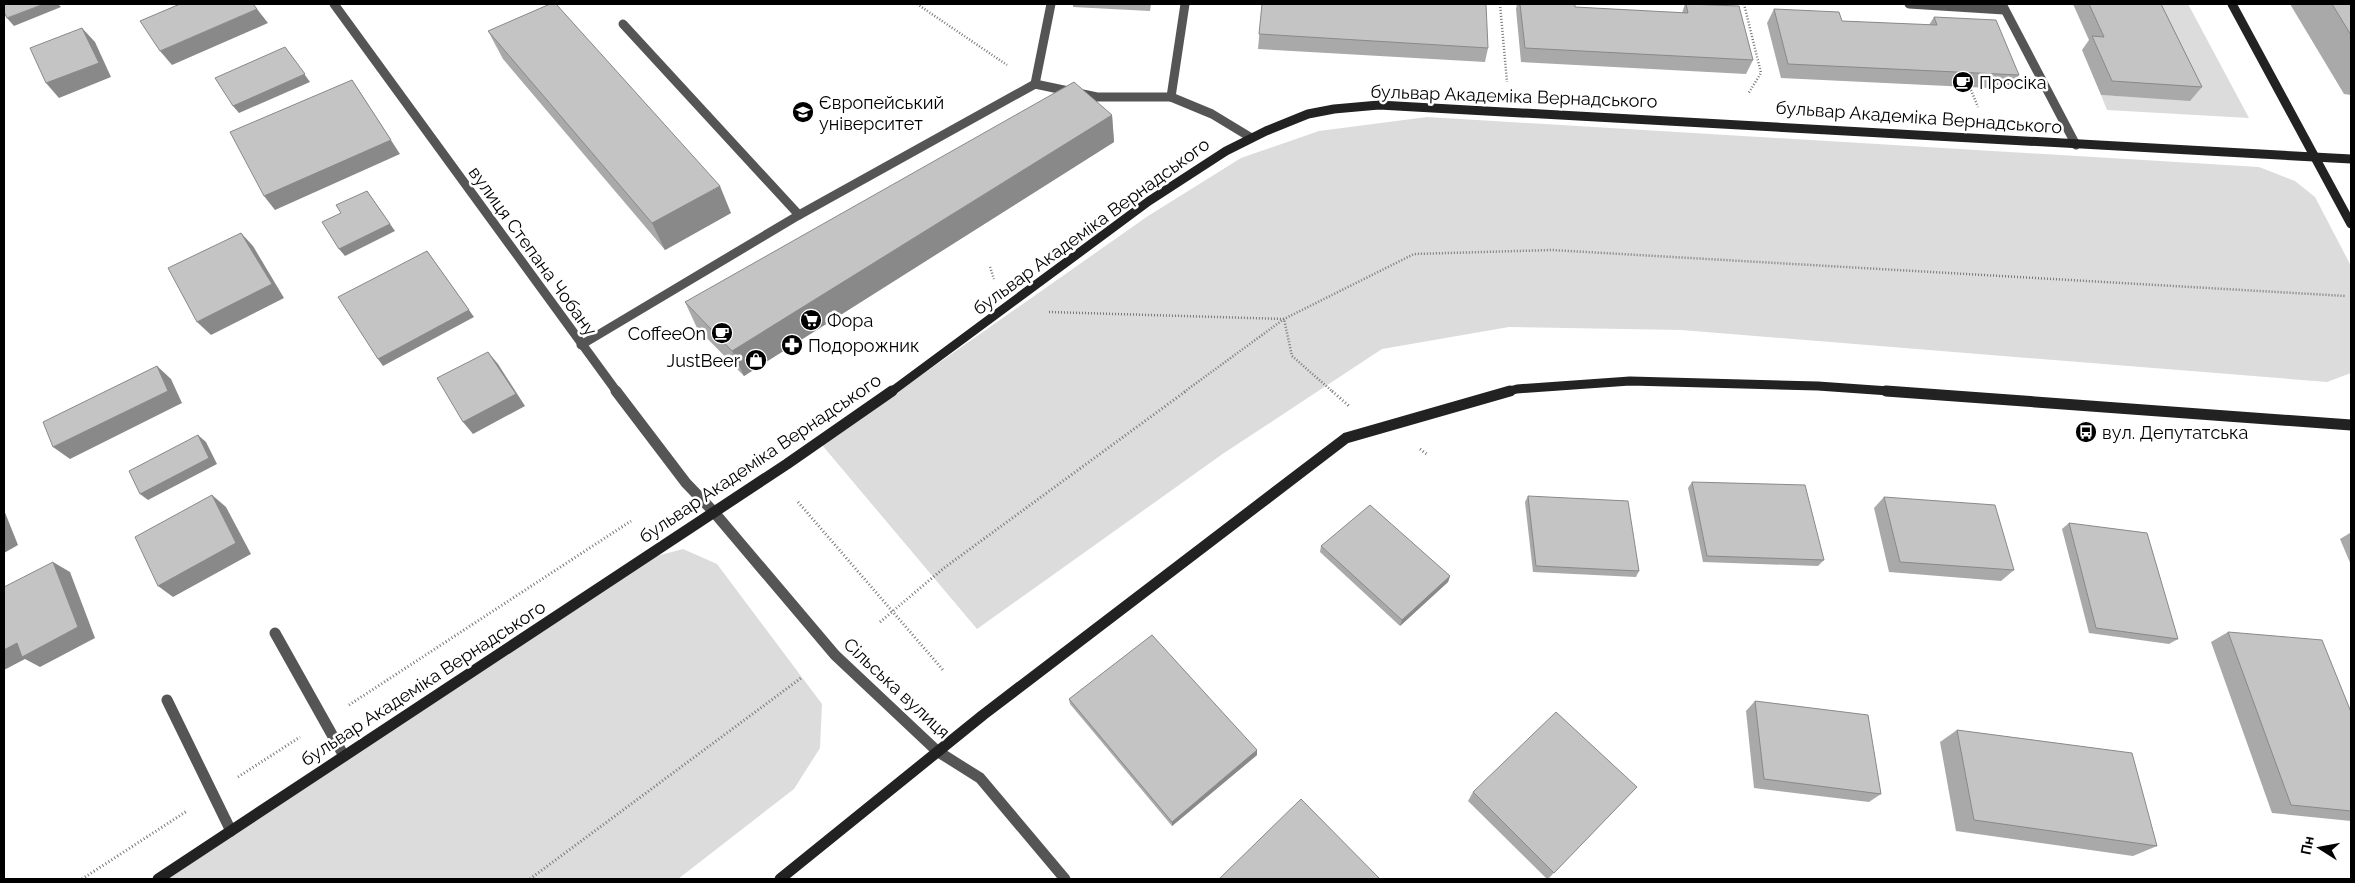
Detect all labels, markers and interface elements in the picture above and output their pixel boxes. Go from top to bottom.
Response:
cafe icon: Просіка [1951,70,1975,94]
place label: Просіка [1979,72,2047,93]
street label: бульвар Академіка Вернадського [1370,80,1658,112]
place label: Європейський університет [819,92,944,134]
street label: бульвар Академіка Вернадського [1775,97,2063,138]
school or university icon: Європейський університет [791,100,815,124]
street label: бульвар Академіка Вернадського [969,133,1214,319]
street label: вулиця Степана Чобану [464,162,602,340]
supermarket icon: Фора [799,308,823,332]
place label: Фора [827,310,873,331]
cafe icon: CoffeeOn [710,321,734,345]
place label: CoffeeOn [628,323,706,344]
pharmacy icon: Подорожник [780,333,804,357]
place label: Подорожник [808,335,919,356]
shop icon: JustBeer [744,348,768,372]
place label: JustBeer [667,350,741,371]
street label: бульвар Академіка Вернадського [635,369,885,547]
bus stop icon: вул. Депутатська [2074,420,2098,444]
place label: вул. Депутатська [2102,422,2248,443]
street label: бульвар Академіка Вернадського [297,596,549,770]
street label: Сільська вулиця [839,633,955,743]
north arrow [2295,823,2345,873]
text: Пн [2298,835,2317,856]

